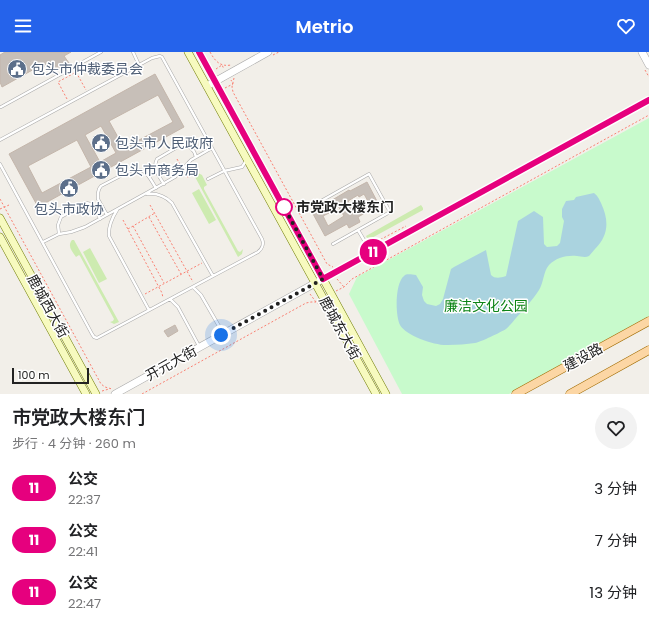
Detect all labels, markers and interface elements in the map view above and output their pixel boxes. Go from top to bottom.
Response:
text: Metrio [295,14,354,39]
icon: menu [12,15,34,37]
icon: heart [615,15,637,37]
public building icon: 包头市仲裁委员会 [6,58,28,80]
place label: 包头市仲裁委员会 [31,59,143,79]
public building icon: 包头市人民政府 [90,132,112,154]
place label: 包头市人民政府 [115,133,213,153]
public building icon: 包头市商务局 [90,159,112,181]
place label: 包头市商务局 [115,160,199,180]
public building icon: 包头市政协 [58,177,80,199]
place label: 市党政大楼东门 [296,197,394,217]
marker: 市党政大楼东门 [275,198,293,216]
place label: 包头市政协 [34,199,104,219]
line badge: 11 [355,239,391,265]
text: 11 [368,242,378,262]
street label: 鹿城西大街 [22,271,74,341]
street label: 鹿城东大街 [314,293,366,363]
park label: 廉洁文化公园 [444,296,528,316]
your location [211,325,231,345]
street label: 建设路 [560,338,606,376]
street label: 开元大街 [142,341,200,385]
scale bar [12,366,89,385]
text: 100 m [18,367,50,383]
text: 市党政大楼东门 [12,404,145,431]
button: heart [595,407,637,449]
text: 步行 · 4 分钟 · 260 m [12,434,136,453]
text: 公交 [68,468,98,489]
text: 11 [29,478,39,498]
text: 3 分钟 [594,478,637,499]
text: 22:37 [68,490,100,509]
text: 公交 [68,520,98,541]
text: 11 [29,530,39,550]
text: 7 分钟 [595,530,637,551]
text: 22:41 [68,542,98,561]
text: 公交 [68,572,98,593]
text: 11 [29,582,39,602]
text: 13 分钟 [589,582,637,603]
text: 22:47 [68,594,101,613]

